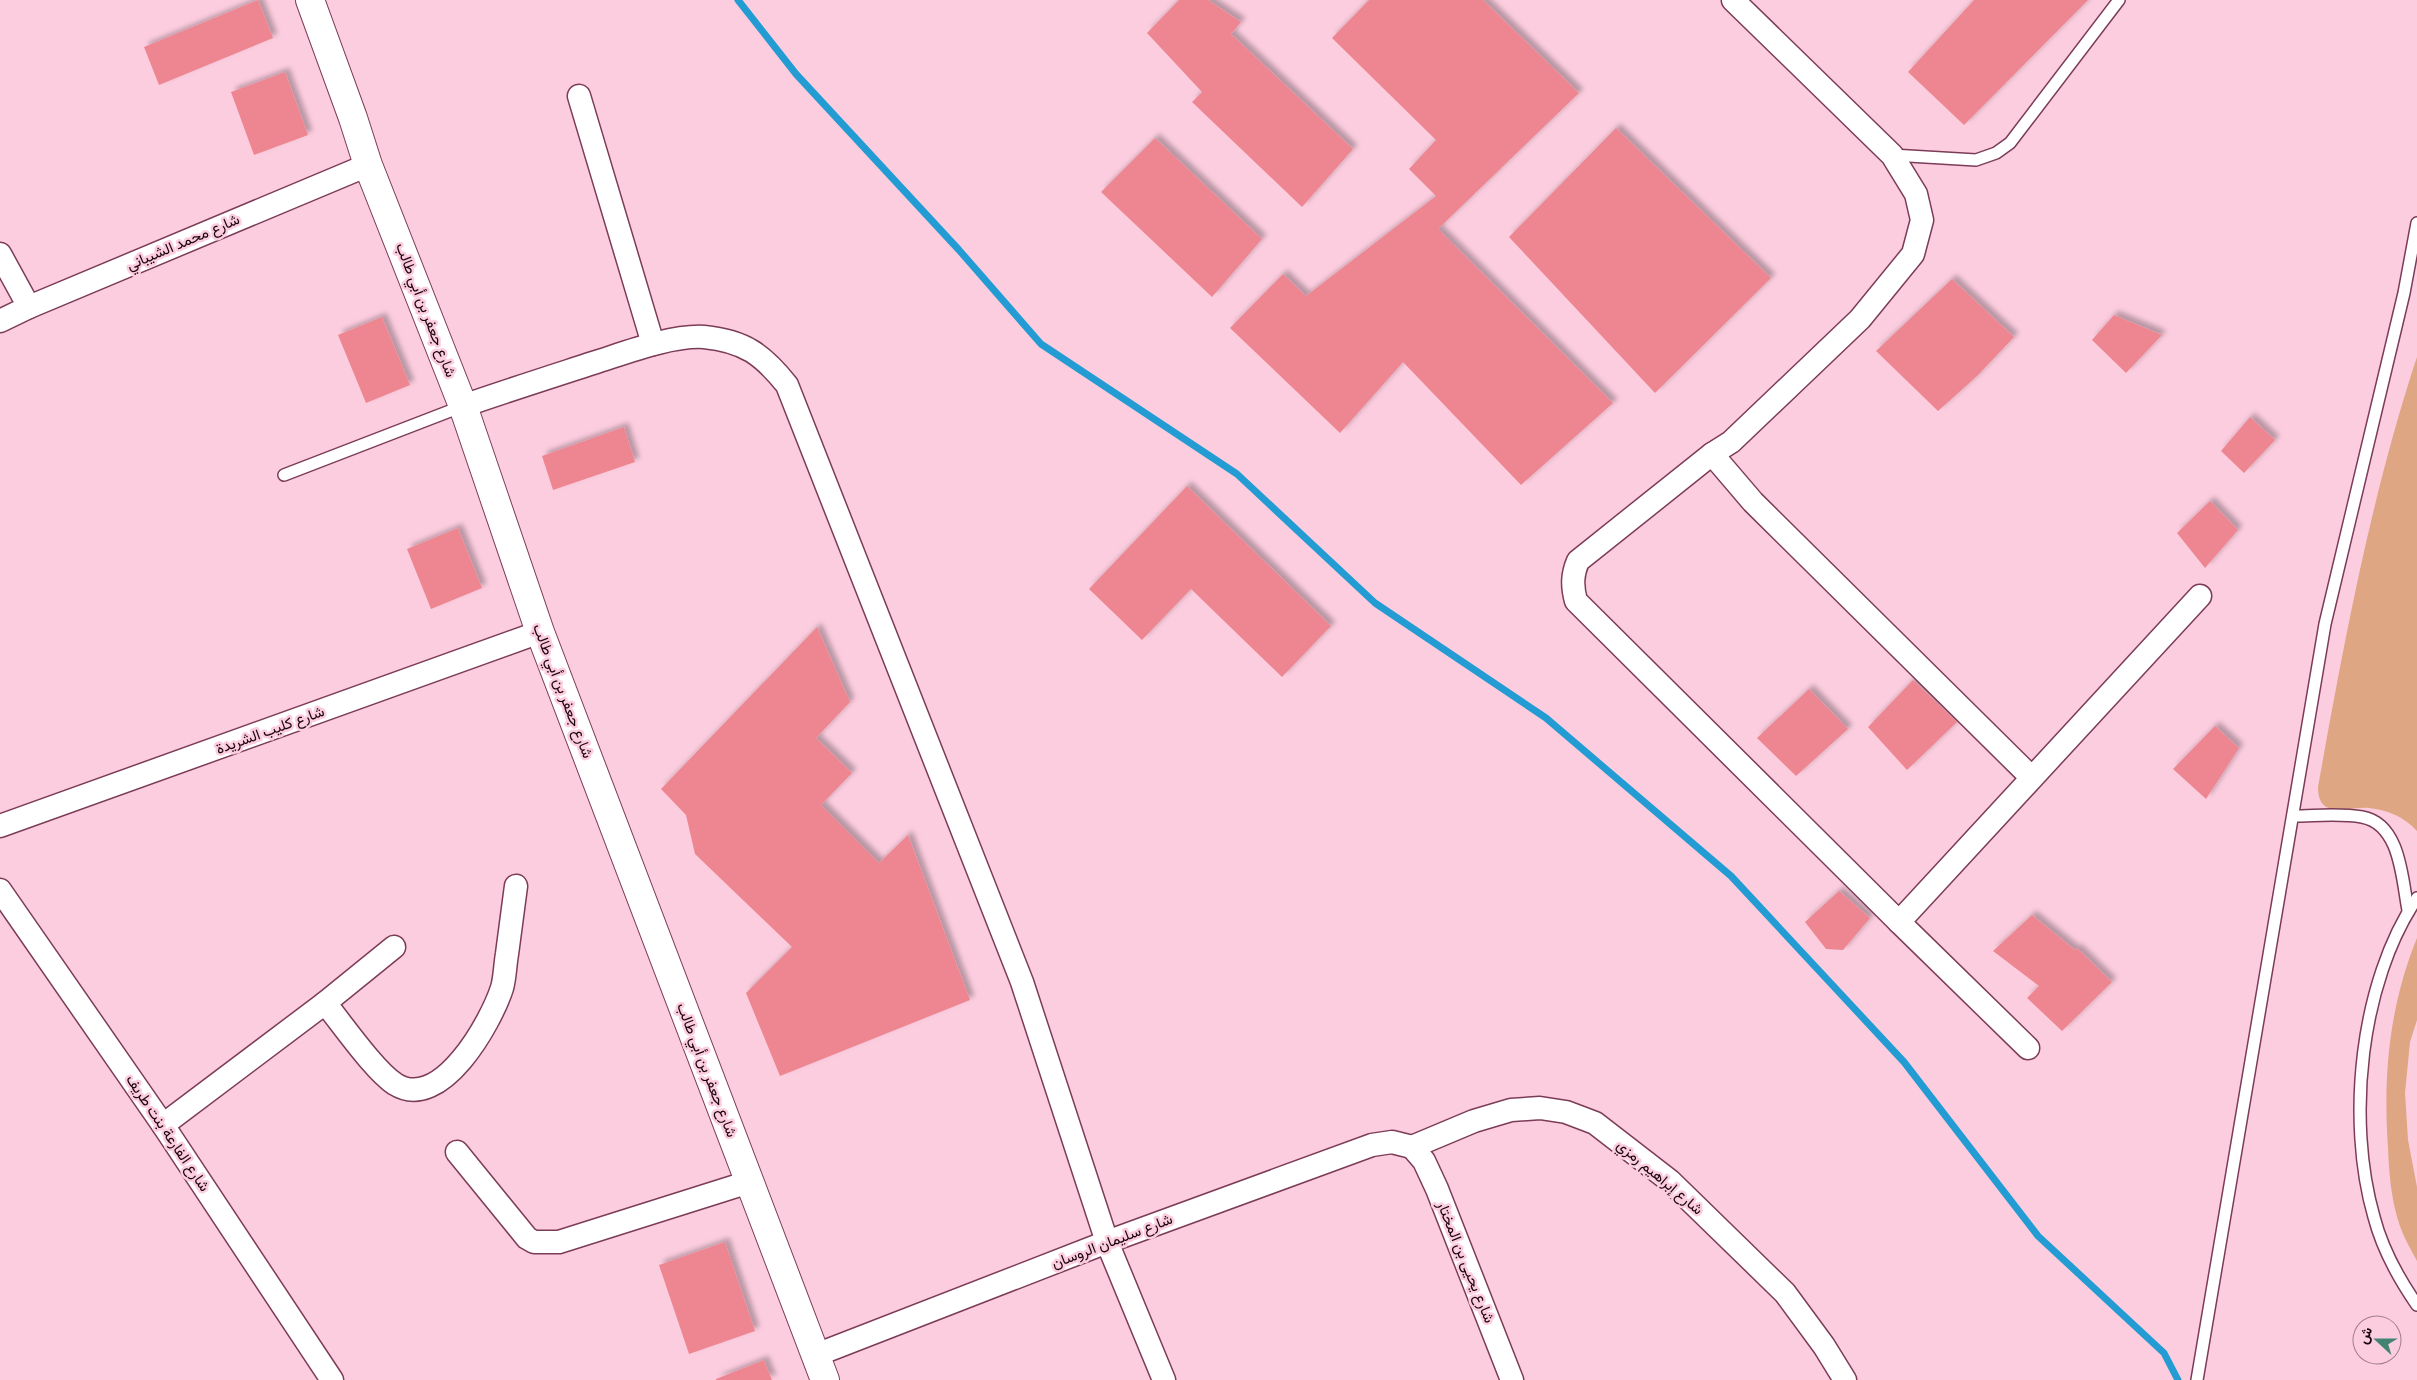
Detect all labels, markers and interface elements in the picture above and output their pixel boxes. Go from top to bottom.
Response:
street label: شارع محمد الشيباني [124,210,244,278]
street label: شارع جعفر بن أبي طالب [388,240,460,381]
street label: شارع جعفر بن أبي طالب [525,621,597,762]
street label: شارع كليب الشريدة [213,702,327,760]
street label: شارع جعفر بن أبي طالب [669,1000,741,1141]
street label: شارع الفارعة بنت طريف [121,1071,214,1196]
street label: شارع إبراهيم رمزي [1611,1136,1707,1222]
street label: شارع يحيى بن المختار [1431,1198,1499,1326]
street label: شارع سليمان الروسان [1049,1210,1176,1274]
north arrow [2352,1315,2402,1365]
text: ش [2354,1324,2376,1346]

